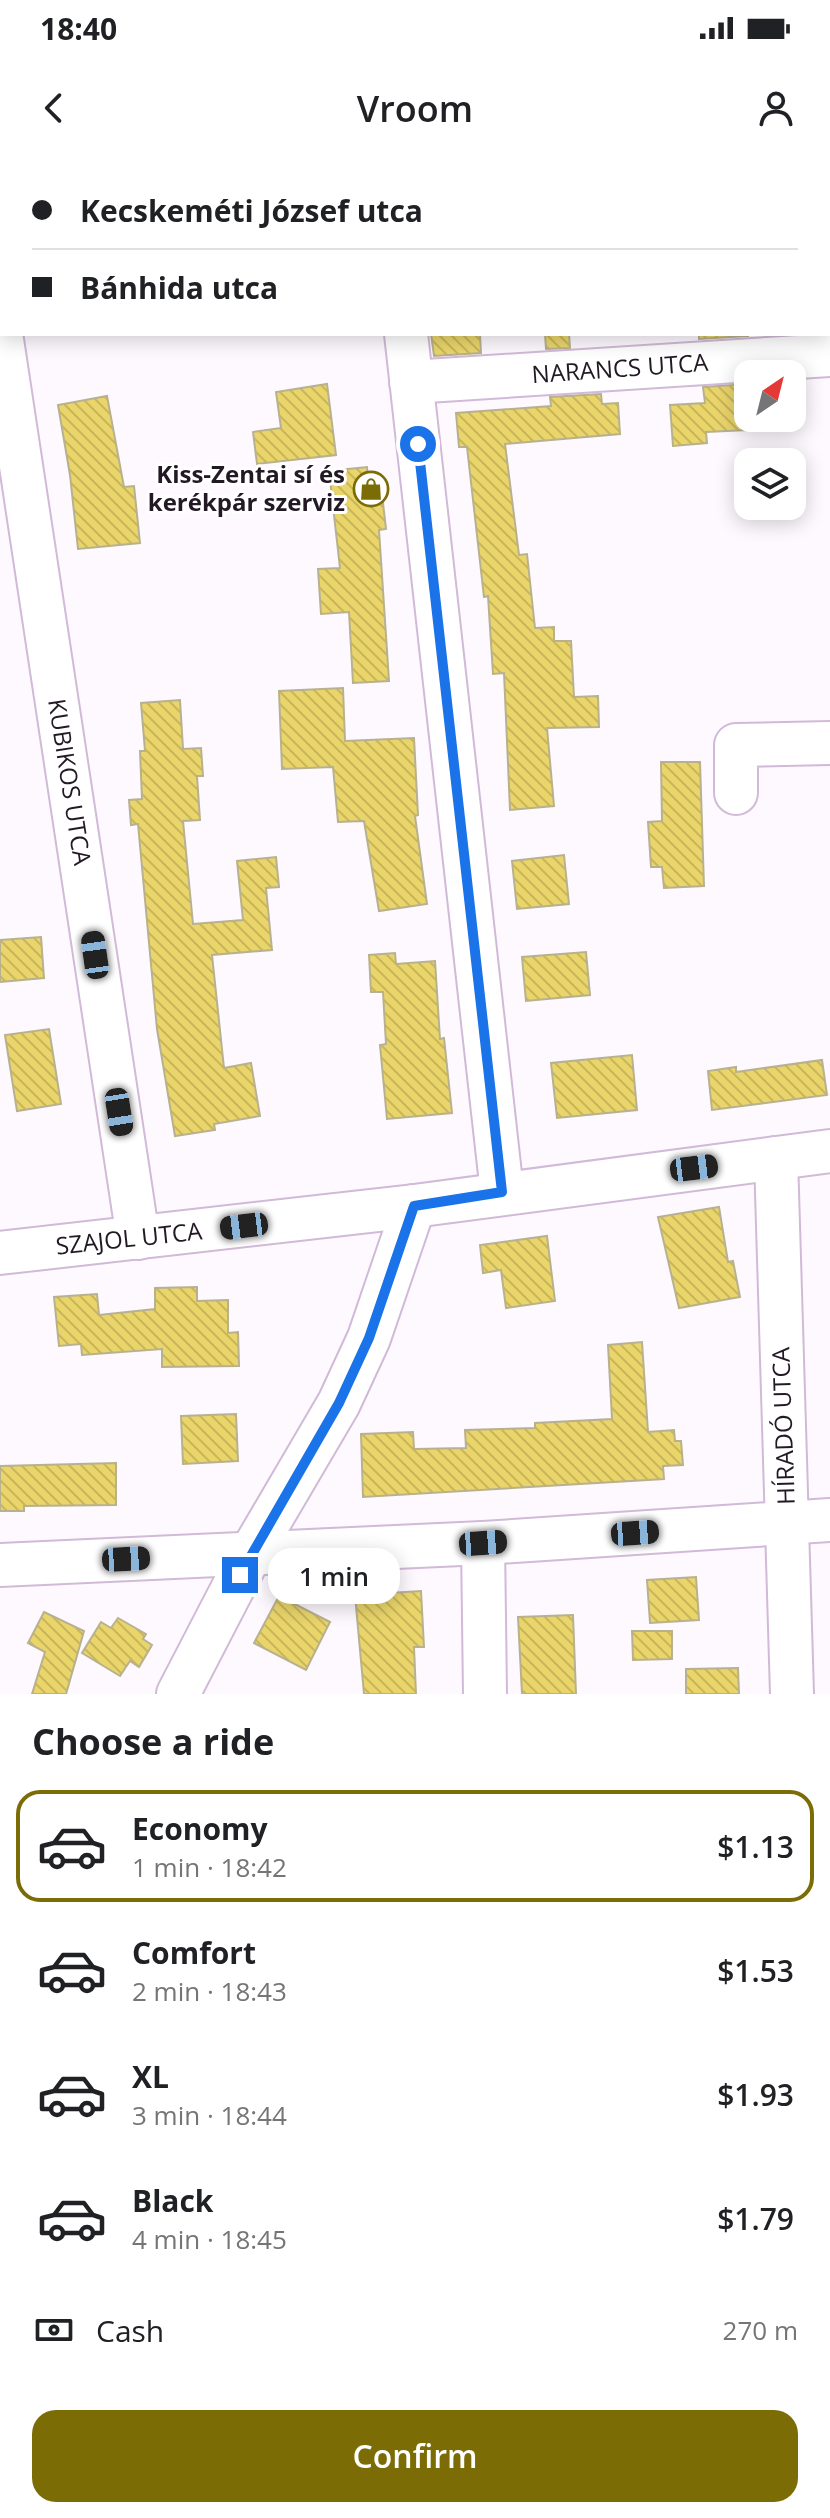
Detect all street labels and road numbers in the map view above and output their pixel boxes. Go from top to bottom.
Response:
street label: NARANCS UTCA [531,345,710,390]
street label: KUBIKOS UTCA [41,696,100,868]
street label: SZAJOL UTCA [54,1213,204,1262]
street label: HÍRADÓ UTCA [763,1346,802,1505]

